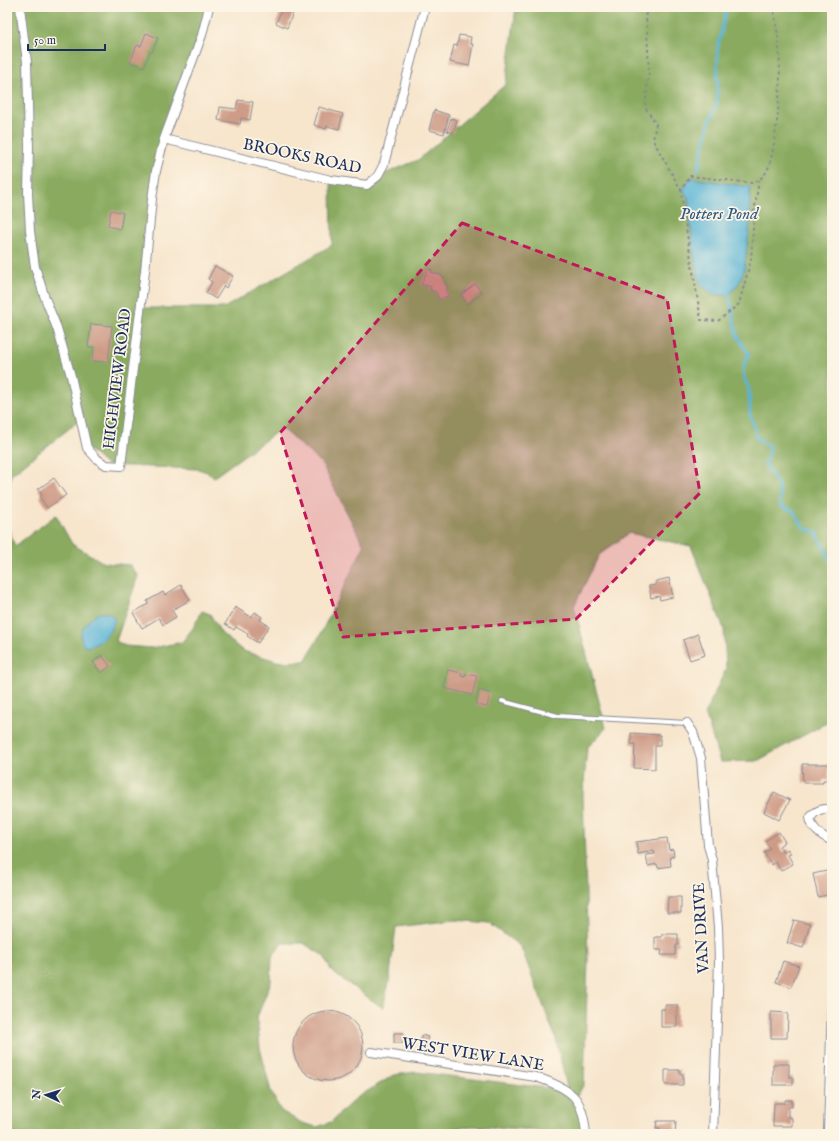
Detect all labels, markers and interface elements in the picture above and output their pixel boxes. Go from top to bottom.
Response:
scale bar [28,26,105,52]
text: 50 m [34,33,56,48]
street label: BROOKS ROAD [241,135,363,179]
water label: Potters Pond [680,204,759,225]
street label: HIGHVIEW ROAD [99,307,137,451]
street label: VAN DRIVE [690,882,714,975]
street label: WEST VIEW LANE [400,1034,546,1076]
north arrow [26,1075,66,1115]
text: N [30,1089,44,1101]

